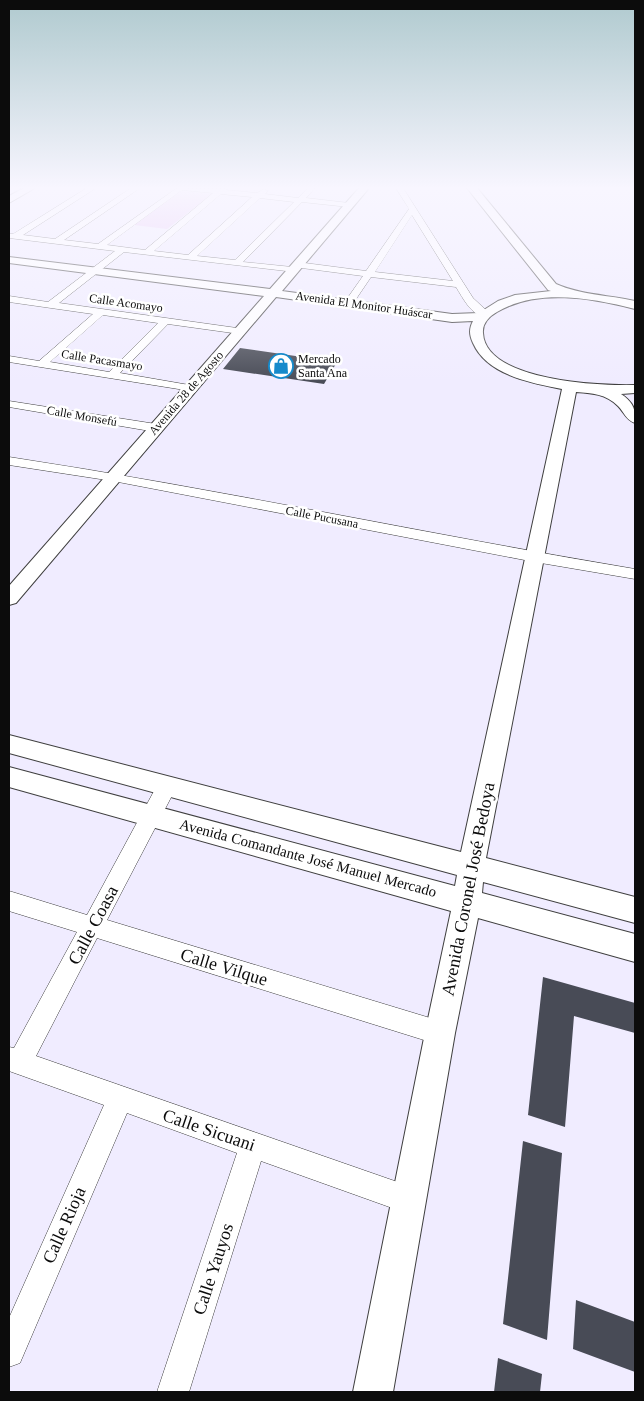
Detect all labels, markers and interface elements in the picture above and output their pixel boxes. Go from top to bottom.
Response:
street label: Avenida El Monitor Huáscar [295,288,433,322]
street label: Calle Acomayo [88,291,164,315]
street label: Calle Pacasmayo [60,347,144,373]
street label: Avenida 28 de Agosto [146,348,226,438]
place label: Mercado Santa Ana [298,352,348,380]
shop icon: Mercado Santa Ana [268,353,294,379]
street label: Calle Monsefú [46,403,118,429]
street label: Calle Pucusana [285,503,360,531]
street label: Avenida Coronel José Bedoya [437,781,499,997]
street label: Avenida Comandante José Manuel Mercado [178,816,438,900]
street label: Calle Coasa [64,882,122,968]
street label: Calle Vilque [178,944,270,990]
street label: Calle Sicuani [160,1105,258,1155]
street label: Calle Rioja [38,1184,90,1266]
street label: Calle Yauyos [189,1221,237,1317]

